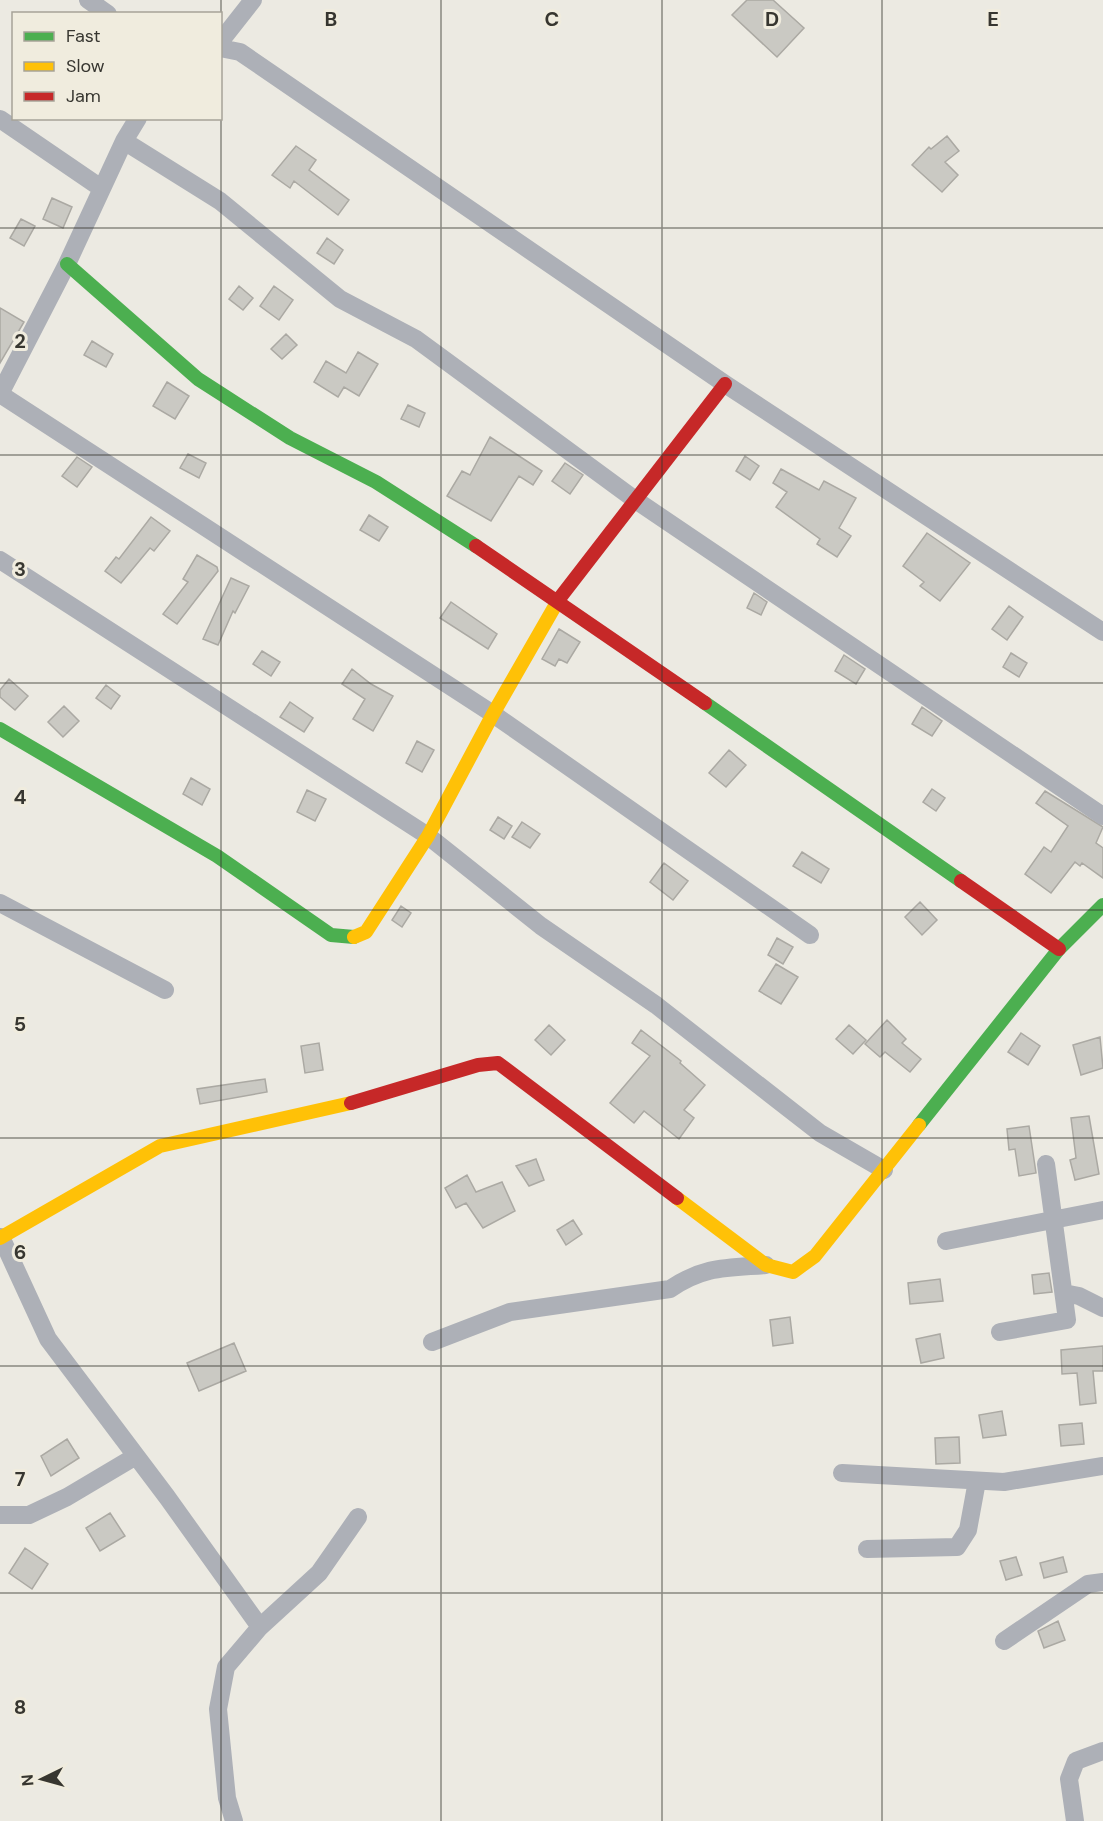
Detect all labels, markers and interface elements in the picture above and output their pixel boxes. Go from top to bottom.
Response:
text: B [325,6,337,32]
text: C [545,6,559,32]
text: D [765,6,779,32]
text: E [987,6,999,32]
legend [12,12,222,120]
text: Fast [66,24,101,48]
text: Slow [66,54,105,78]
text: Jam [66,84,101,108]
text: 2 [14,328,26,354]
text: 3 [14,556,26,582]
text: 4 [14,784,27,810]
text: 5 [14,1011,26,1037]
text: 6 [14,1239,26,1265]
text: 7 [15,1466,26,1492]
text: 8 [14,1694,26,1720]
north arrow [12,1749,72,1809]
text: N [17,1774,39,1787]

